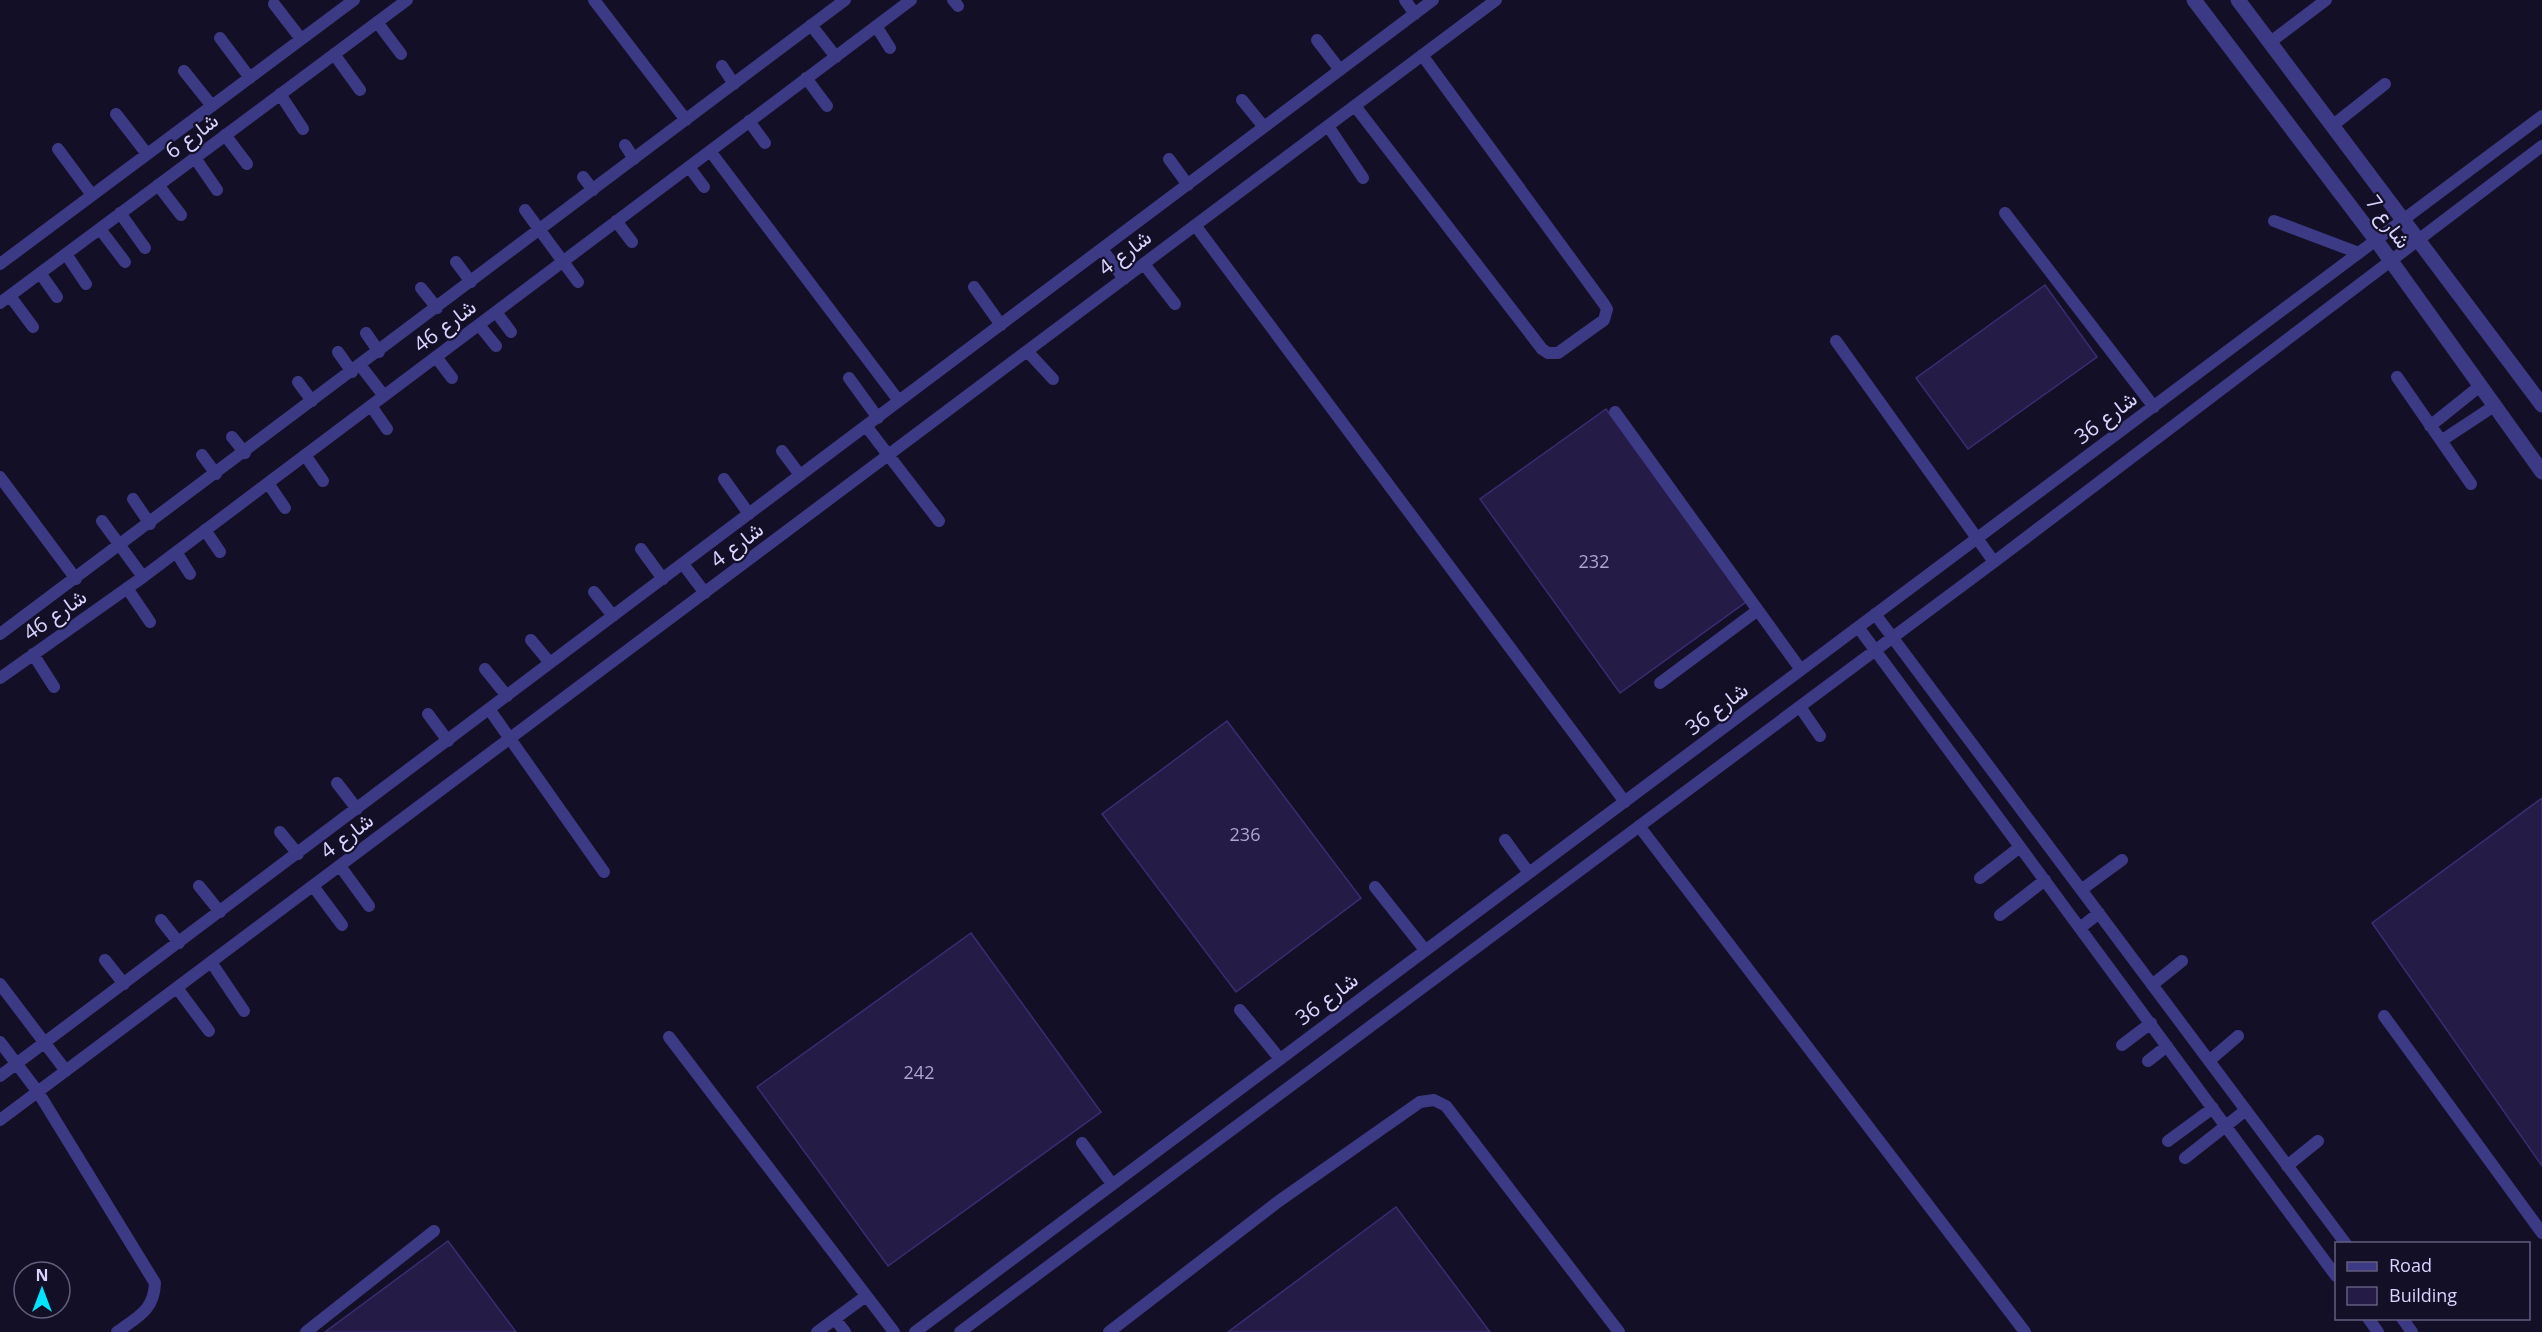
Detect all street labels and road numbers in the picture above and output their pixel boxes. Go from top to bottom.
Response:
street label: شارع 6 [159,106,224,165]
street label: شارع 7 [2359,189,2418,254]
street label: شارع 4 [1092,223,1157,282]
street label: شارع 46 [407,292,482,359]
street label: شارع 36 [2068,384,2143,451]
street label: شارع 4 [704,515,769,574]
street label: شارع 46 [17,582,92,647]
street label: شارع 36 [1679,675,1754,742]
street label: شارع 4 [314,806,379,865]
street label: شارع 36 [1289,965,1364,1032]

